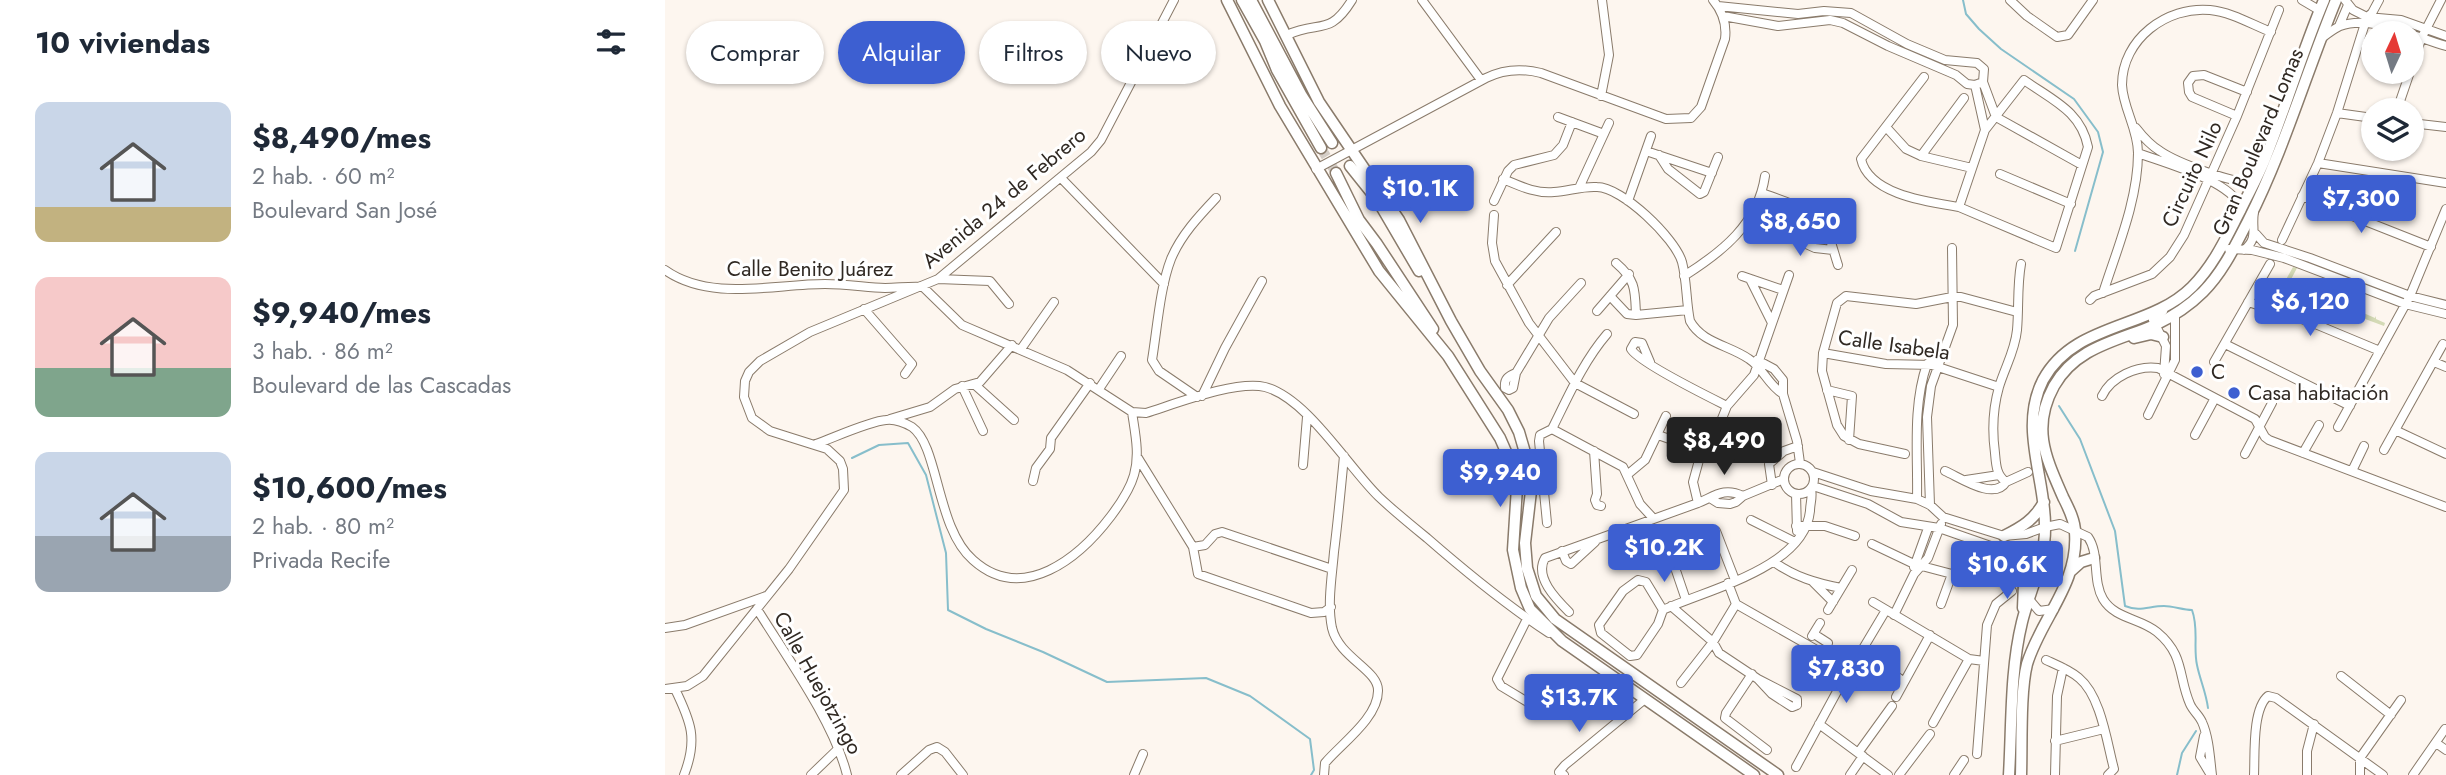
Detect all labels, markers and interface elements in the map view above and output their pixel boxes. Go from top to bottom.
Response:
text: 10 viviendas [35,21,210,64]
chip: Comprar [686,21,824,84]
chip: Alquilar [838,21,965,84]
chip: Filtros [979,21,1087,84]
chip: Nuevo [1101,21,1216,84]
north arrow [2361,21,2424,84]
map controls [2361,21,2424,161]
icon: filters [592,23,630,61]
street label: Gran Boulevard Lomas [2205,44,2311,240]
button: layers [2361,98,2424,161]
text: $8,490/mes [252,116,431,159]
street label: Circuito Nilo [2154,116,2230,232]
street label: Avenida 24 de Febrero [916,120,1092,276]
icon: home [91,130,175,214]
text: 2 hab. · 60 m² [252,159,395,193]
pin: $10.1K [1363,166,1477,225]
text: $10.1K [1382,171,1458,205]
pin: $7,300 [2304,176,2418,235]
text: $7,300 [2322,181,2400,215]
text: Boulevard San José [252,193,437,227]
pin: $8,650 [1743,198,1857,258]
text: $8,650 [1759,204,1841,238]
street label: Calle Benito Juárez [727,254,894,284]
pin: $6,120 [2253,278,2367,338]
text: $6,120 [2270,284,2350,318]
text: $9,940/mes [252,291,431,334]
icon: home [91,305,175,389]
street label: Calle Isabela [1836,322,1952,368]
text: 3 hab. · 86 m² [252,334,393,368]
place label: C [2211,357,2225,387]
marker: C [2189,364,2205,380]
text: Boulevard de las Cascadas [252,368,511,402]
place label: Casa habitación [2248,378,2389,408]
marker: Casa habitación [2226,385,2242,401]
pin: $8,490 [1667,418,1781,477]
text: $8,490 [1683,423,1765,457]
pin: $9,940 [1443,449,1557,509]
text: $9,940 [1459,455,1541,489]
text: $10,600/mes [252,466,447,509]
icon: home [91,480,175,564]
text: 2 hab. · 80 m² [252,509,394,543]
pin: $10.2K [1607,524,1721,584]
text: $10.2K [1624,530,1704,564]
pin: $10.6K [1950,542,2064,601]
text: Privada Recife [252,543,390,577]
text: $10.6K [1967,547,2047,581]
street label: Calle Huejotzingo [766,606,870,760]
pin: $7,830 [1789,646,1903,705]
text: $7,830 [1807,651,1885,685]
pin: $13.7K [1522,674,1636,734]
text: $13.7K [1540,680,1618,714]

